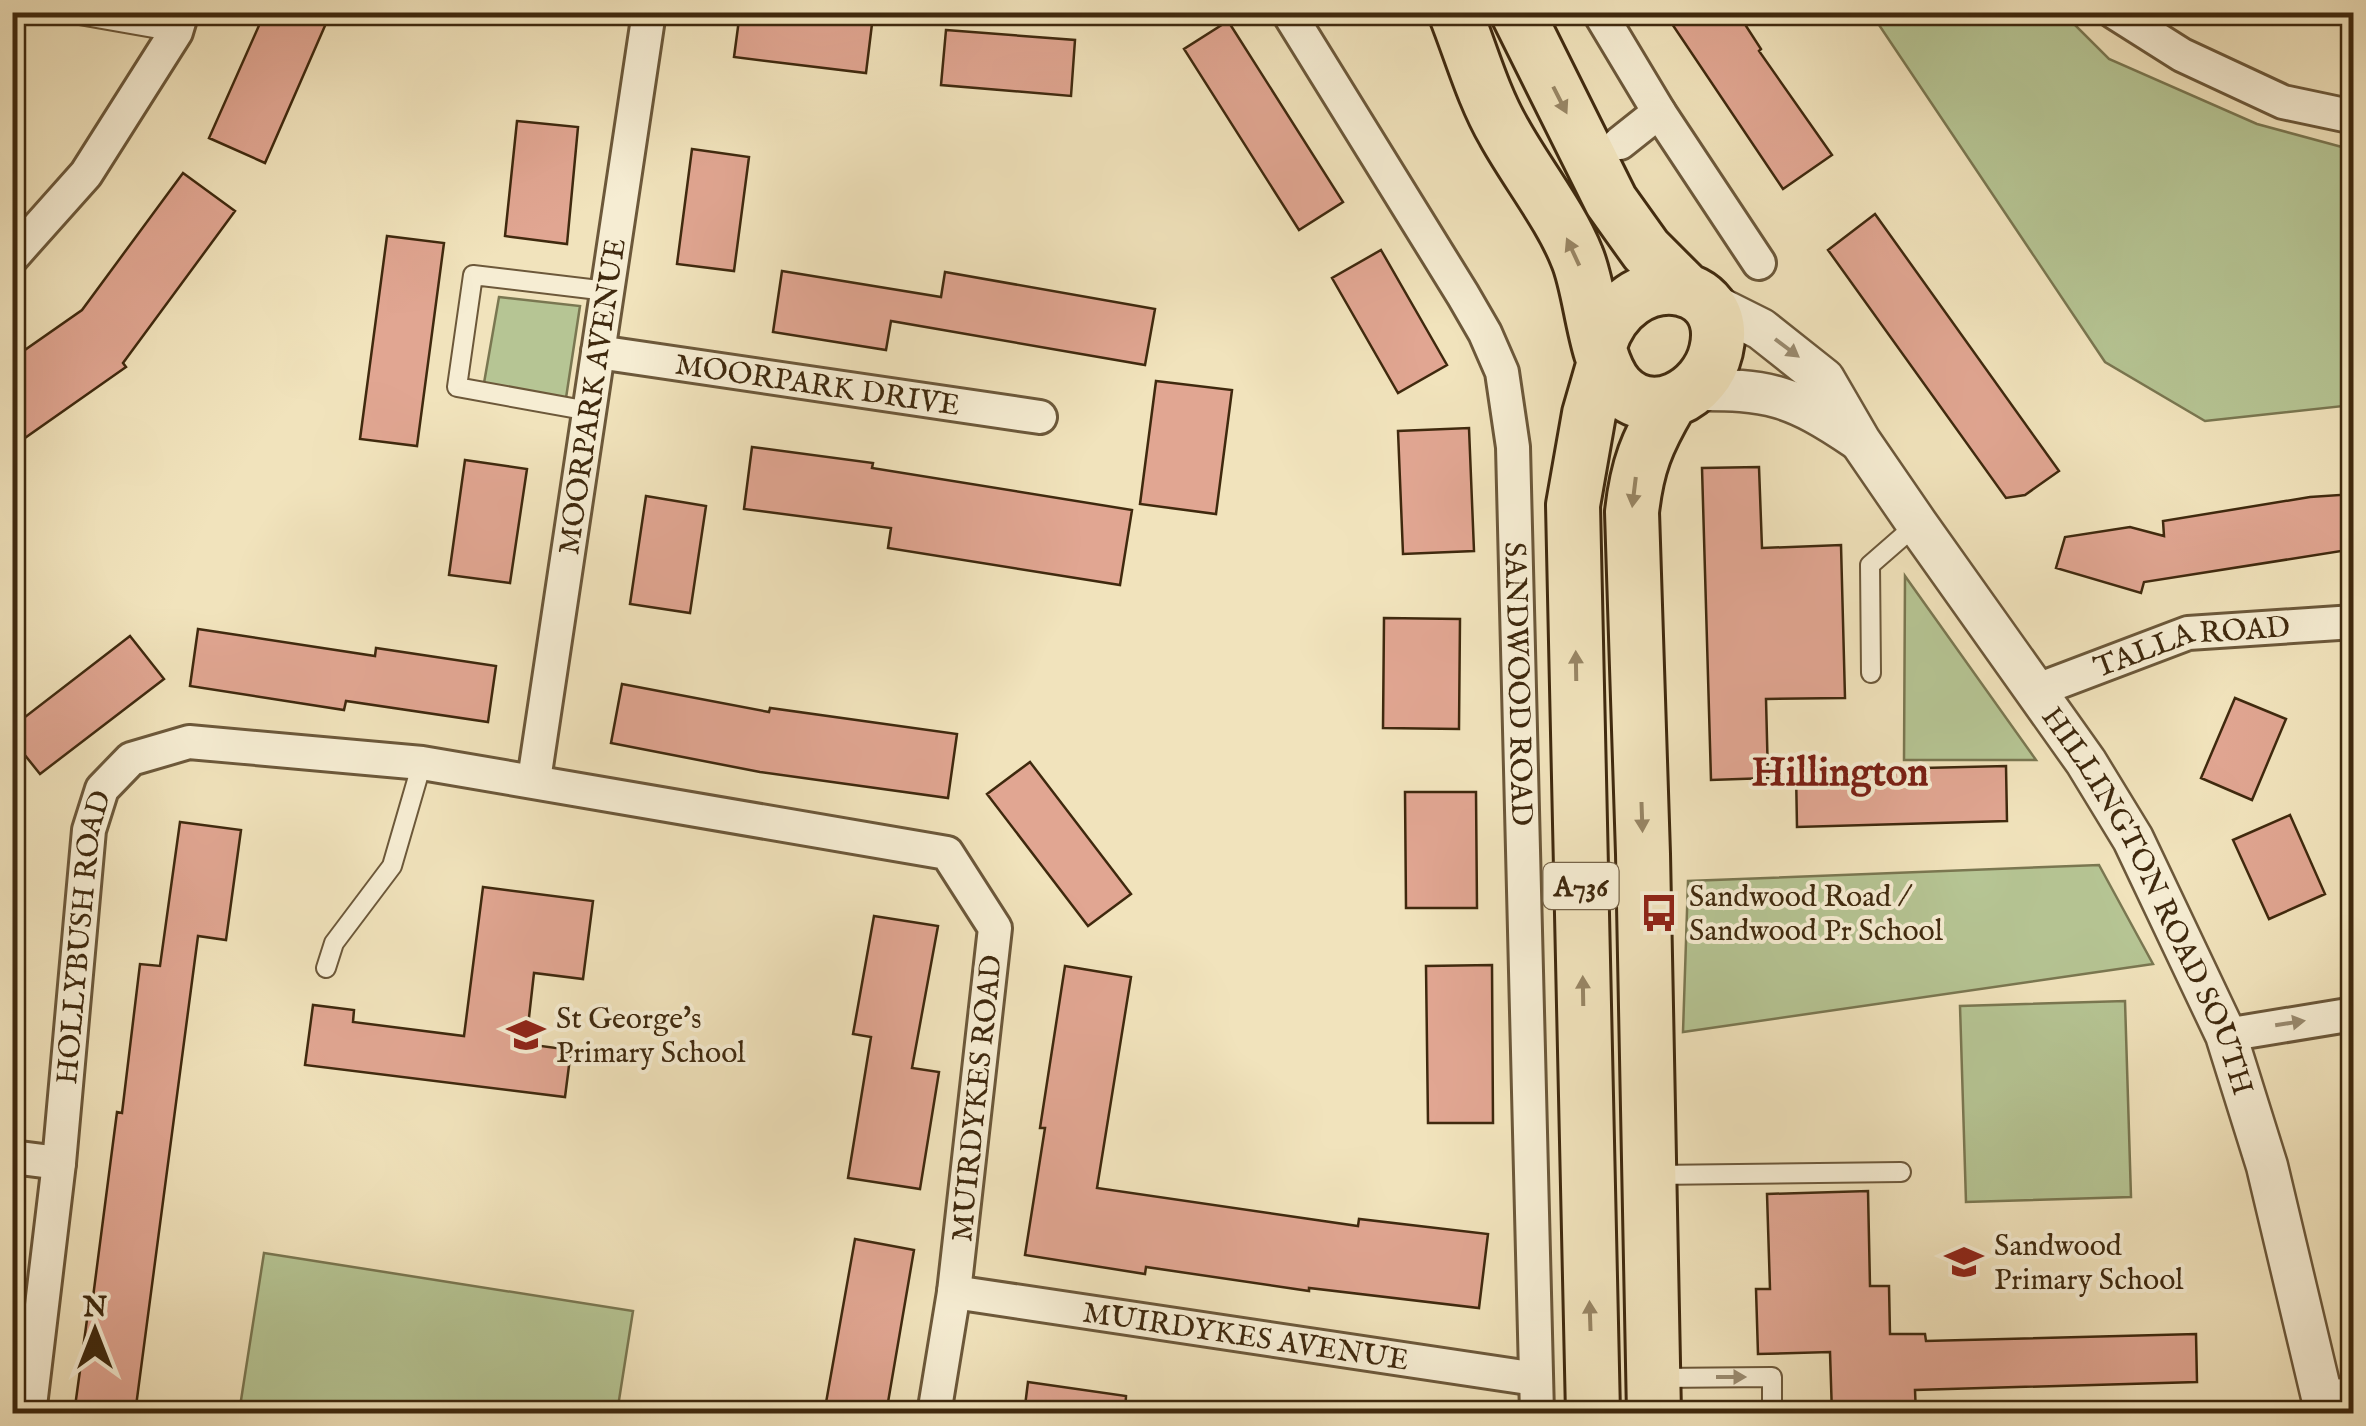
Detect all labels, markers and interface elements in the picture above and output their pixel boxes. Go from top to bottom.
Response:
one-way arrow [1552,85,1569,114]
street label: MOORPARK AVENUE [551,236,636,557]
one-way arrow [1564,237,1581,266]
one-way arrow [1774,337,1800,358]
street label: MOORPARK DRIVE [672,347,962,426]
one-way arrow [1626,477,1642,508]
street label: SANDWOOD ROAD [1494,541,1539,827]
street label: TALLA ROAD [2089,609,2291,688]
one-way arrow [1568,650,1584,682]
street label: HILLINGTON ROAD SOUTH [2032,700,2261,1100]
district label: Hillington [1751,749,1929,800]
street label: HOLLYBUSH ROAD [49,786,121,1086]
one-way arrow [1634,801,1650,833]
road number: A736 [1544,863,1618,909]
place label: Sandwood Road / Sandwood Pr School [1689,879,1944,951]
bus stop icon: Sandwood Road / Sandwood Pr School [1638,892,1680,934]
street label: MUIRDYKES ROAD [944,953,1012,1244]
one-way arrow [1574,975,1590,1007]
place label: St George's Primary School [556,1001,746,1073]
school or university icon: St George's Primary School [505,1014,547,1056]
one-way arrow [2274,1015,2306,1031]
place label: Sandwood Primary School [1994,1228,2184,1300]
school or university icon: Sandwood Primary School [1943,1241,1985,1283]
north arrow [45,1281,145,1381]
text: N [82,1291,107,1326]
street label: MUIRDYKES AVENUE [1080,1294,1411,1381]
one-way arrow [1582,1300,1598,1332]
one-way arrow [1715,1369,1747,1385]

